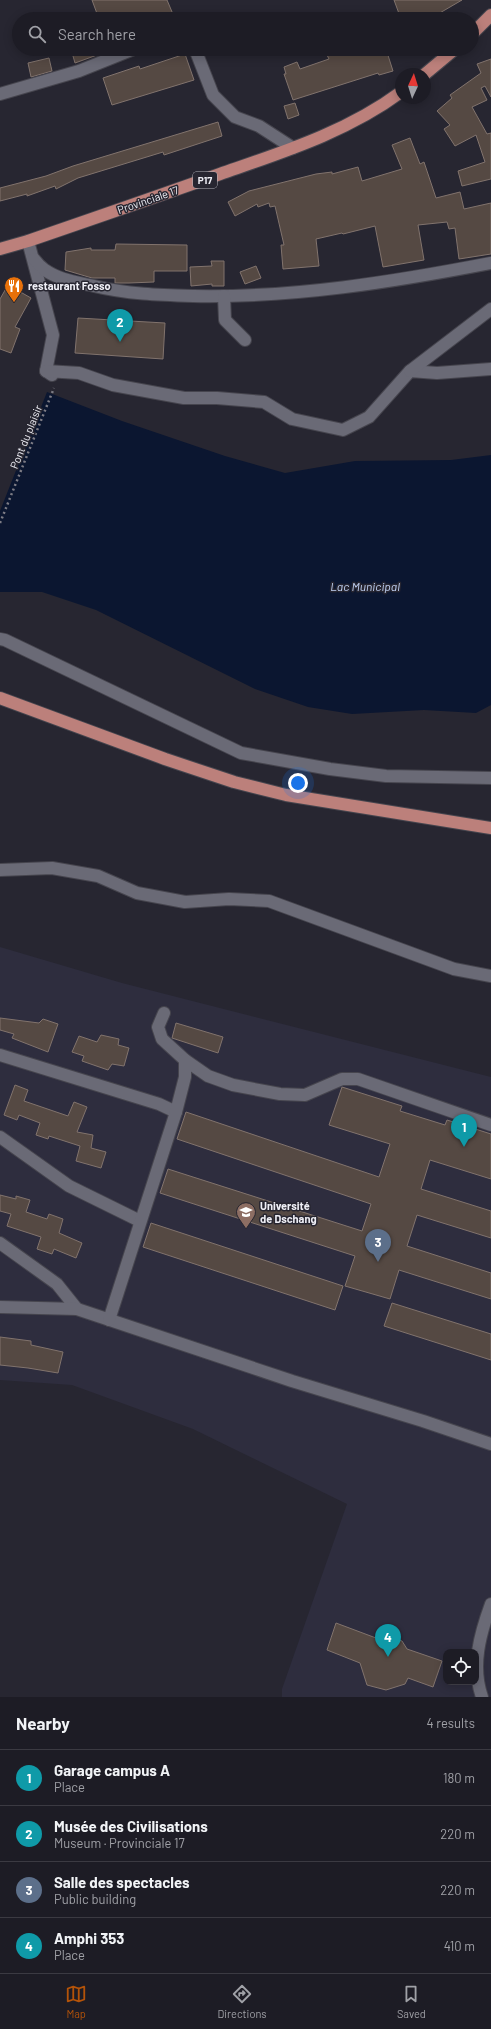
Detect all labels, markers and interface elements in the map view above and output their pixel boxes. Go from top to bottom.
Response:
search box [12,12,479,56]
icon: search [26,23,48,45]
text: Search here [58,25,136,43]
north arrow [395,68,431,104]
road number: P17 [193,172,217,188]
street label: Provinciale 17 [116,183,180,216]
restaurant icon: restaurant Fosso [3,275,25,303]
place label: restaurant Fosso [28,279,111,292]
pin: 2 [107,309,133,342]
street label: Pont du plaisir [7,403,44,471]
water label: Lac Municipal [330,579,400,593]
your location [288,773,308,793]
pin: 1 [451,1114,477,1147]
place label: Université de Dschang [260,1199,317,1225]
school or university icon: Université de Dschang [235,1201,257,1229]
pin: 3 [365,1229,391,1262]
pin: 4 [375,1624,401,1657]
map controls [443,1649,479,1685]
button: locate [443,1649,479,1685]
text: Nearby [16,1713,70,1733]
text: 4 results [427,1715,475,1731]
text: Garage campus A [54,1761,170,1779]
text: 1 [27,1770,31,1786]
text: 180 m [443,1770,475,1786]
text: Place [54,1779,85,1795]
text: Musée des Civilisations [54,1817,208,1835]
text: 2 [25,1826,33,1842]
text: 220 m [440,1826,475,1842]
text: Museum · Provinciale 17 [54,1835,185,1851]
text: Salle des spectacles [54,1873,190,1891]
text: 3 [25,1882,33,1898]
text: 220 m [440,1882,475,1898]
text: Public building [54,1891,136,1907]
text: Amphi 353 [54,1929,124,1947]
text: 4 [25,1938,33,1954]
text: 410 m [444,1938,475,1954]
text: Place [54,1947,85,1963]
tab: Map [65,1983,87,2020]
tab: Directions [217,1983,267,2020]
tab: Saved [397,1983,426,2020]

